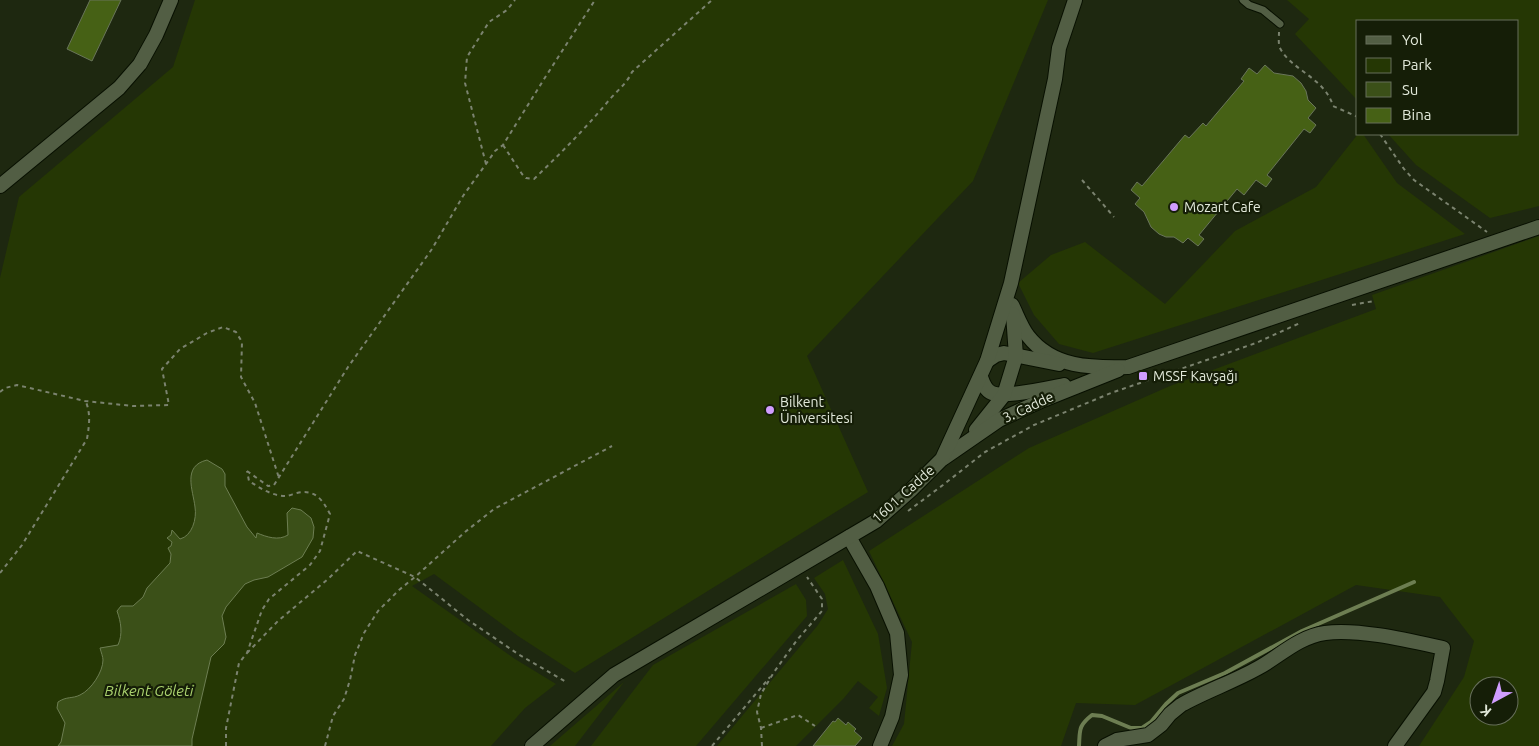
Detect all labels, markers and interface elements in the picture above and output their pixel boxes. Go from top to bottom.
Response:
legend [1356,20,1519,135]
text: Yol [1402,31,1423,48]
text: Park [1402,56,1432,73]
text: Su [1402,81,1418,98]
text: Bina [1402,106,1431,123]
place label: Mozart Cafe [1184,199,1261,215]
marker: Mozart Cafe [1168,201,1180,213]
place label: MSSF Kavşağı [1153,368,1238,384]
marker: MSSF Kavşağı [1137,370,1149,382]
street label: 3. Cadde [1000,388,1056,426]
place label: Bilkent Üniversitesi [780,394,853,426]
marker: Bilkent Üniversitesi [764,404,776,416]
street label: 1601. Cadde [869,462,937,526]
north arrow [1469,676,1519,726]
water label: Bilkent Göleti [104,682,195,699]
text: K [1476,701,1494,720]

